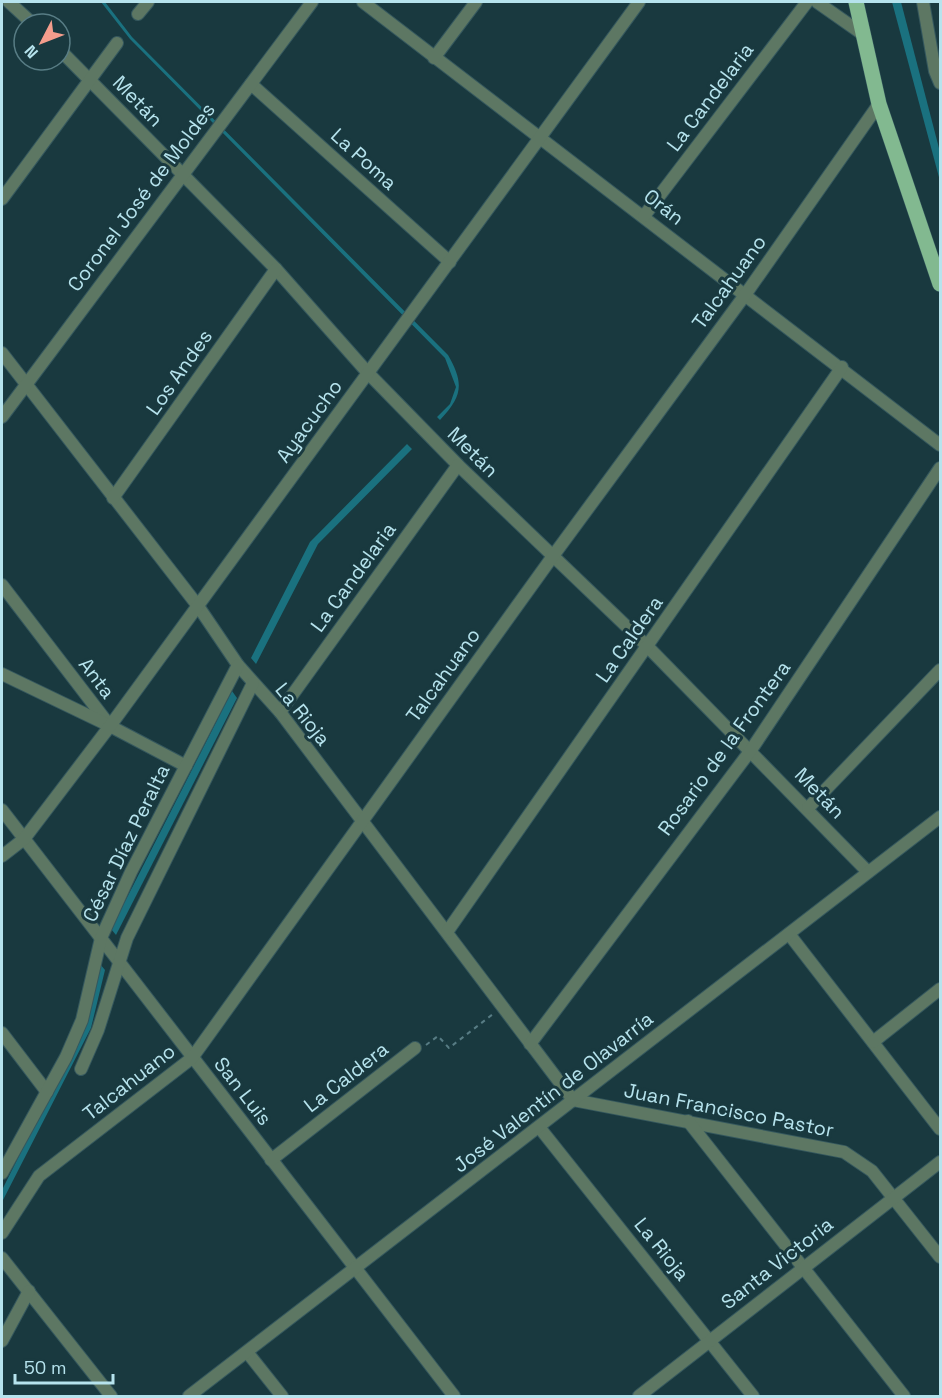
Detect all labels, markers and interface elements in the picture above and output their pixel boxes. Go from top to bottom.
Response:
north arrow [12,12,72,72]
street label: La Candelaria [661,38,759,156]
text: N [20,41,43,63]
street label: Metán [107,70,169,132]
street label: Coronel José de Moldes [61,97,221,297]
street label: La Poma [325,122,403,196]
street label: Orán [639,183,689,231]
street label: Talcahuano [686,230,772,334]
street label: Los Andes [140,324,218,420]
street label: Ayacucho [270,374,348,468]
street label: Metán [442,421,504,483]
street label: La Candelaria [305,517,401,637]
street label: La Caldera [590,590,668,688]
street label: Talcahuano [400,623,486,727]
street label: Anta [73,652,121,704]
street label: Rosario de la Frontera [652,655,796,841]
street label: La Rioja [270,677,336,751]
street label: César Díaz Peralta [77,760,175,926]
street label: Metán [789,762,851,824]
street label: José Valentín de Olavarría [448,1006,658,1178]
street label: La Caldera [299,1036,393,1118]
street label: Talcahuano [78,1038,180,1126]
street label: San Luis [208,1052,278,1130]
street label: Juan Francisco Pastor [622,1077,836,1143]
street label: Santa Victoria [716,1211,838,1315]
street label: La Rioja [629,1212,695,1286]
scale bar [15,1347,112,1385]
text: 50 m [24,1356,66,1379]

